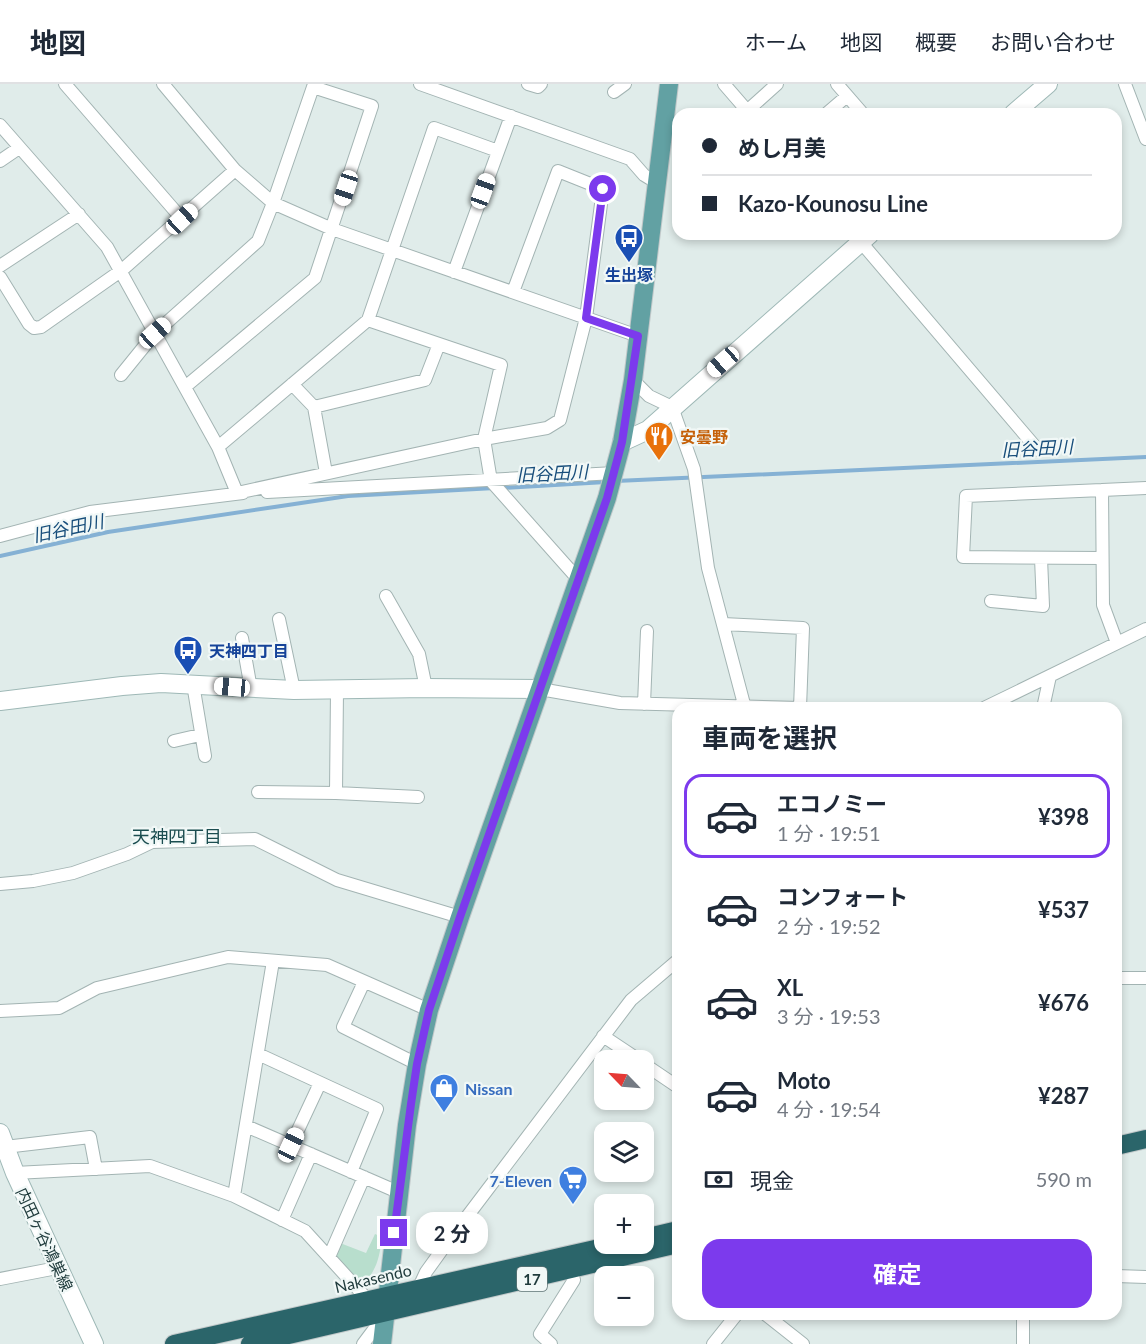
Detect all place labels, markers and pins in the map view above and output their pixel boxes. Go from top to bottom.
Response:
bus stop icon: 生出塚 [613,222,645,264]
place label: 生出塚 [605,265,653,284]
restaurant icon: 安曇野 [643,420,675,462]
place label: 安曇野 [680,427,728,446]
bus stop icon: 天神四丁目 [172,634,204,676]
place label: 天神四丁目 [209,641,289,660]
shop icon: Nissan [428,1072,460,1114]
place label: Nissan [465,1079,513,1098]
supermarket icon: 7-Eleven [557,1164,589,1206]
place label: 7-Eleven [490,1171,552,1190]

